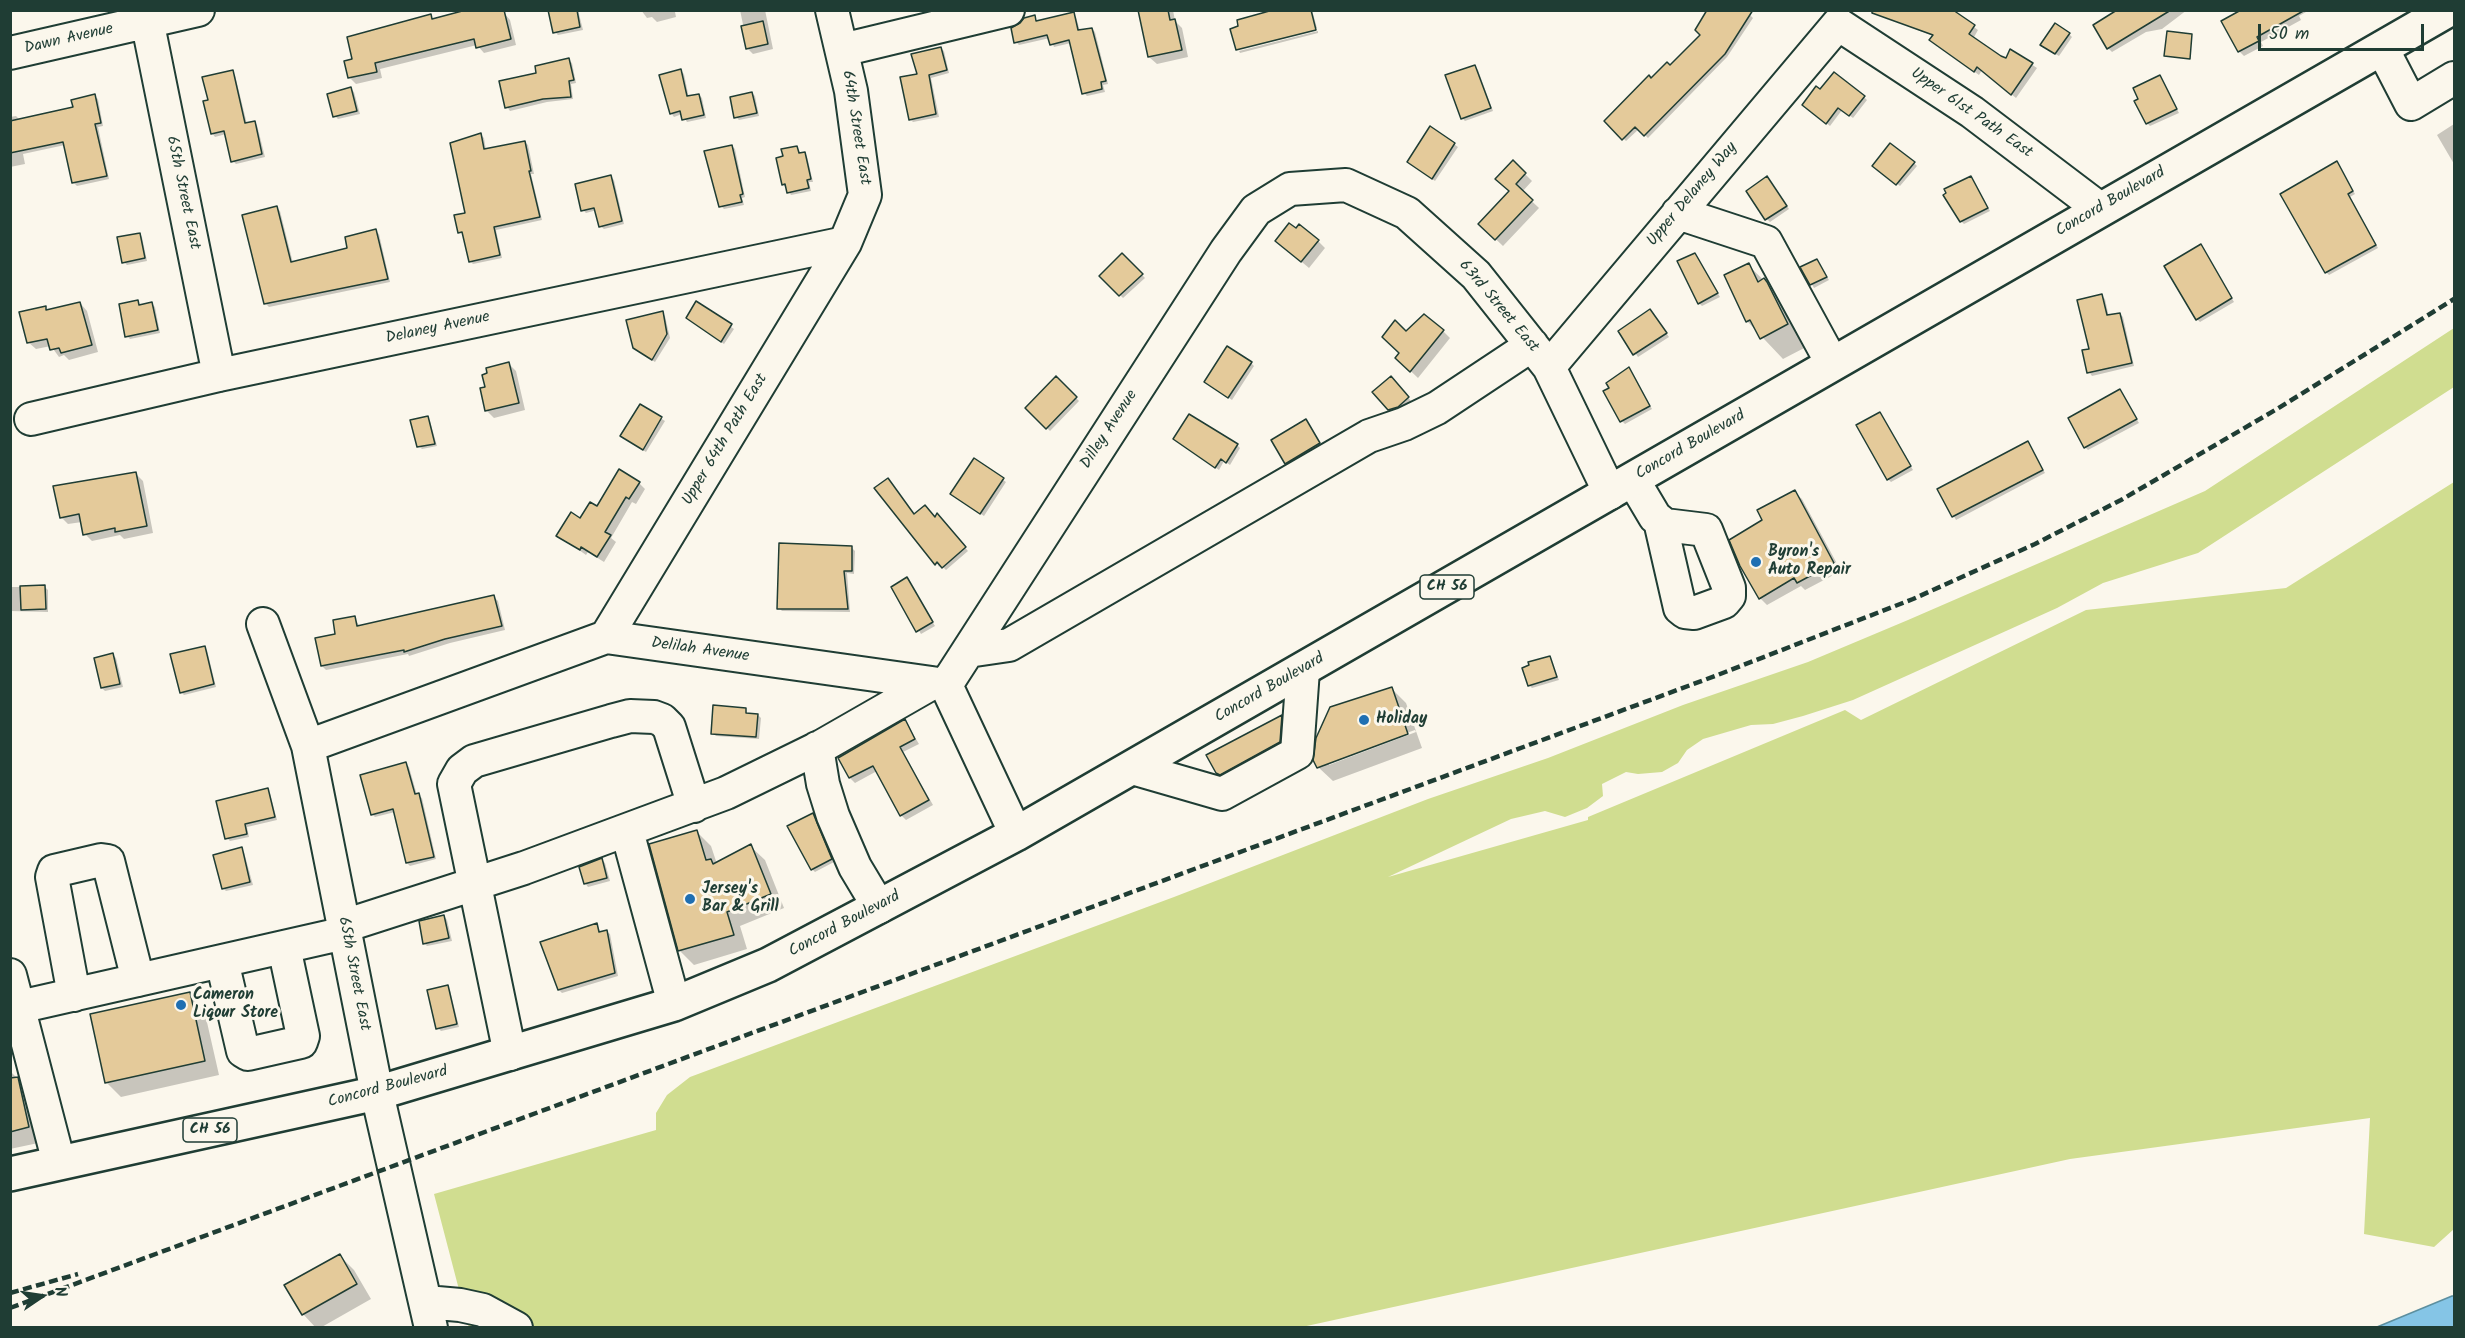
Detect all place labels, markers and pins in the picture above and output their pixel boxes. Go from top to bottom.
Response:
place label: Byron's Auto Repair [1768,543,1851,581]
marker: Byron's Auto Repair [1749,555,1763,569]
place label: Holiday [1376,710,1427,730]
marker: Holiday [1357,713,1371,727]
place label: Jersey's Bar & Grill [702,880,779,918]
marker: Jersey's Bar & Grill [683,892,697,906]
place label: Cameron Liqour Store [193,986,278,1024]
marker: Cameron Liqour Store [174,998,188,1012]

